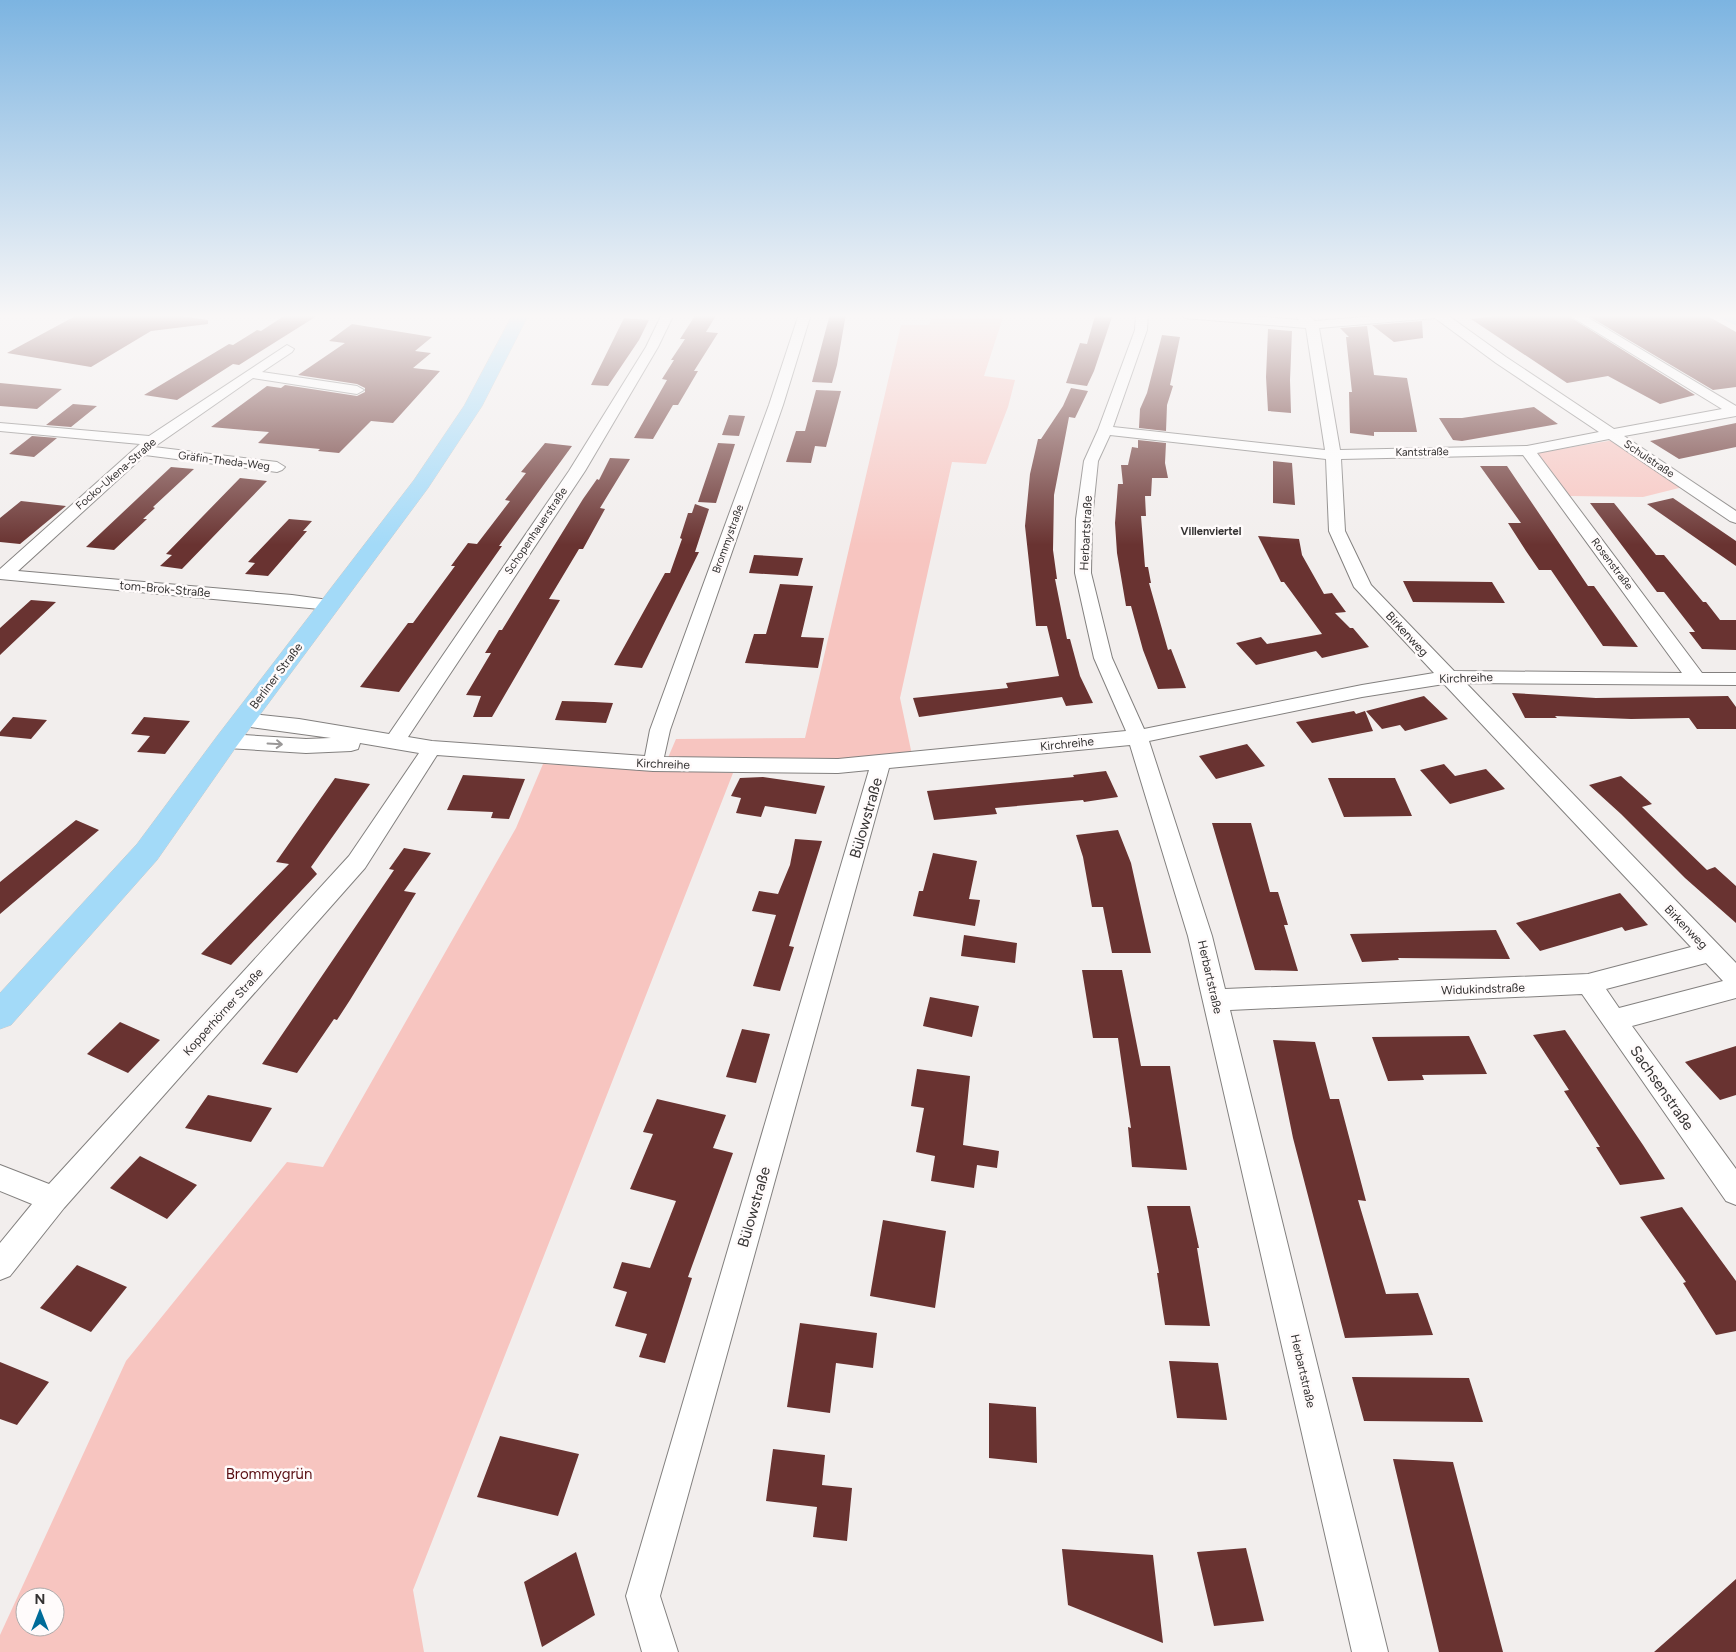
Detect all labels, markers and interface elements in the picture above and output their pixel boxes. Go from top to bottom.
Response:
street label: Focko-Ukena-Straße [73,436,159,512]
street label: Schulstraße [1621,437,1677,481]
street label: Kantstraße [1395,445,1449,459]
street label: Gräfin-Theda-Weg [177,449,271,473]
street label: Schopenhauerstraße [502,485,570,577]
street label: Herbartstraße [1077,495,1095,571]
street label: Brommystraße [710,503,746,575]
district label: Villenviertel [1181,525,1242,538]
street label: Rosenstraße [1588,536,1636,592]
street label: tom-Brok-Straße [119,578,212,600]
street label: Birkenweg [1383,609,1431,659]
street label: Berliner Straße [247,640,306,712]
street label: Kirchreihe [1439,670,1494,686]
street label: Kirchreihe [1039,734,1095,754]
one-way arrow [267,740,283,749]
street label: Kirchreihe [636,756,691,772]
street label: Bülowstraße [846,776,886,860]
street label: Birkenweg [1662,902,1710,952]
street label: Herbartstraße [1195,939,1225,1016]
street label: Kopperhörner Straße [180,965,266,1058]
street label: Widukindstraße [1441,981,1526,997]
street label: Sachsenstraße [1626,1042,1698,1134]
street label: Bülowstraße [734,1165,774,1249]
street label: Herbartstraße [1288,1333,1318,1410]
park label: Brommygrün [226,1465,312,1483]
north arrow [15,1587,65,1637]
text: N [35,1591,45,1608]

